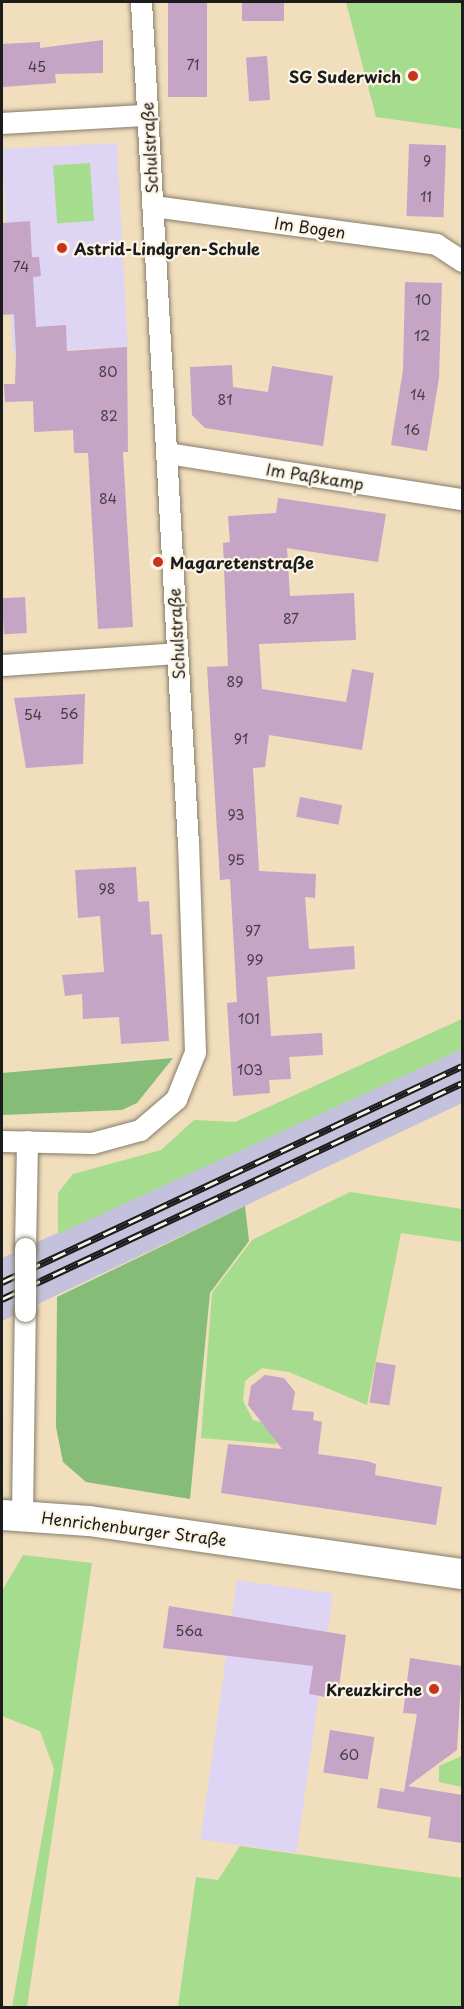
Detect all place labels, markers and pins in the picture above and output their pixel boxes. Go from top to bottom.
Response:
place label: SG Suderwich [289,66,401,86]
marker: SG Suderwich [406,69,420,83]
place label: Astrid-Lindgren-Schule [74,238,260,258]
marker: Astrid-Lindgren-Schule [55,241,69,255]
place label: Magaretenstraße [170,552,314,572]
marker: Magaretenstraße [151,555,165,569]
place label: Kreuzkirche [326,1679,422,1699]
marker: Kreuzkirche [427,1682,441,1696]

